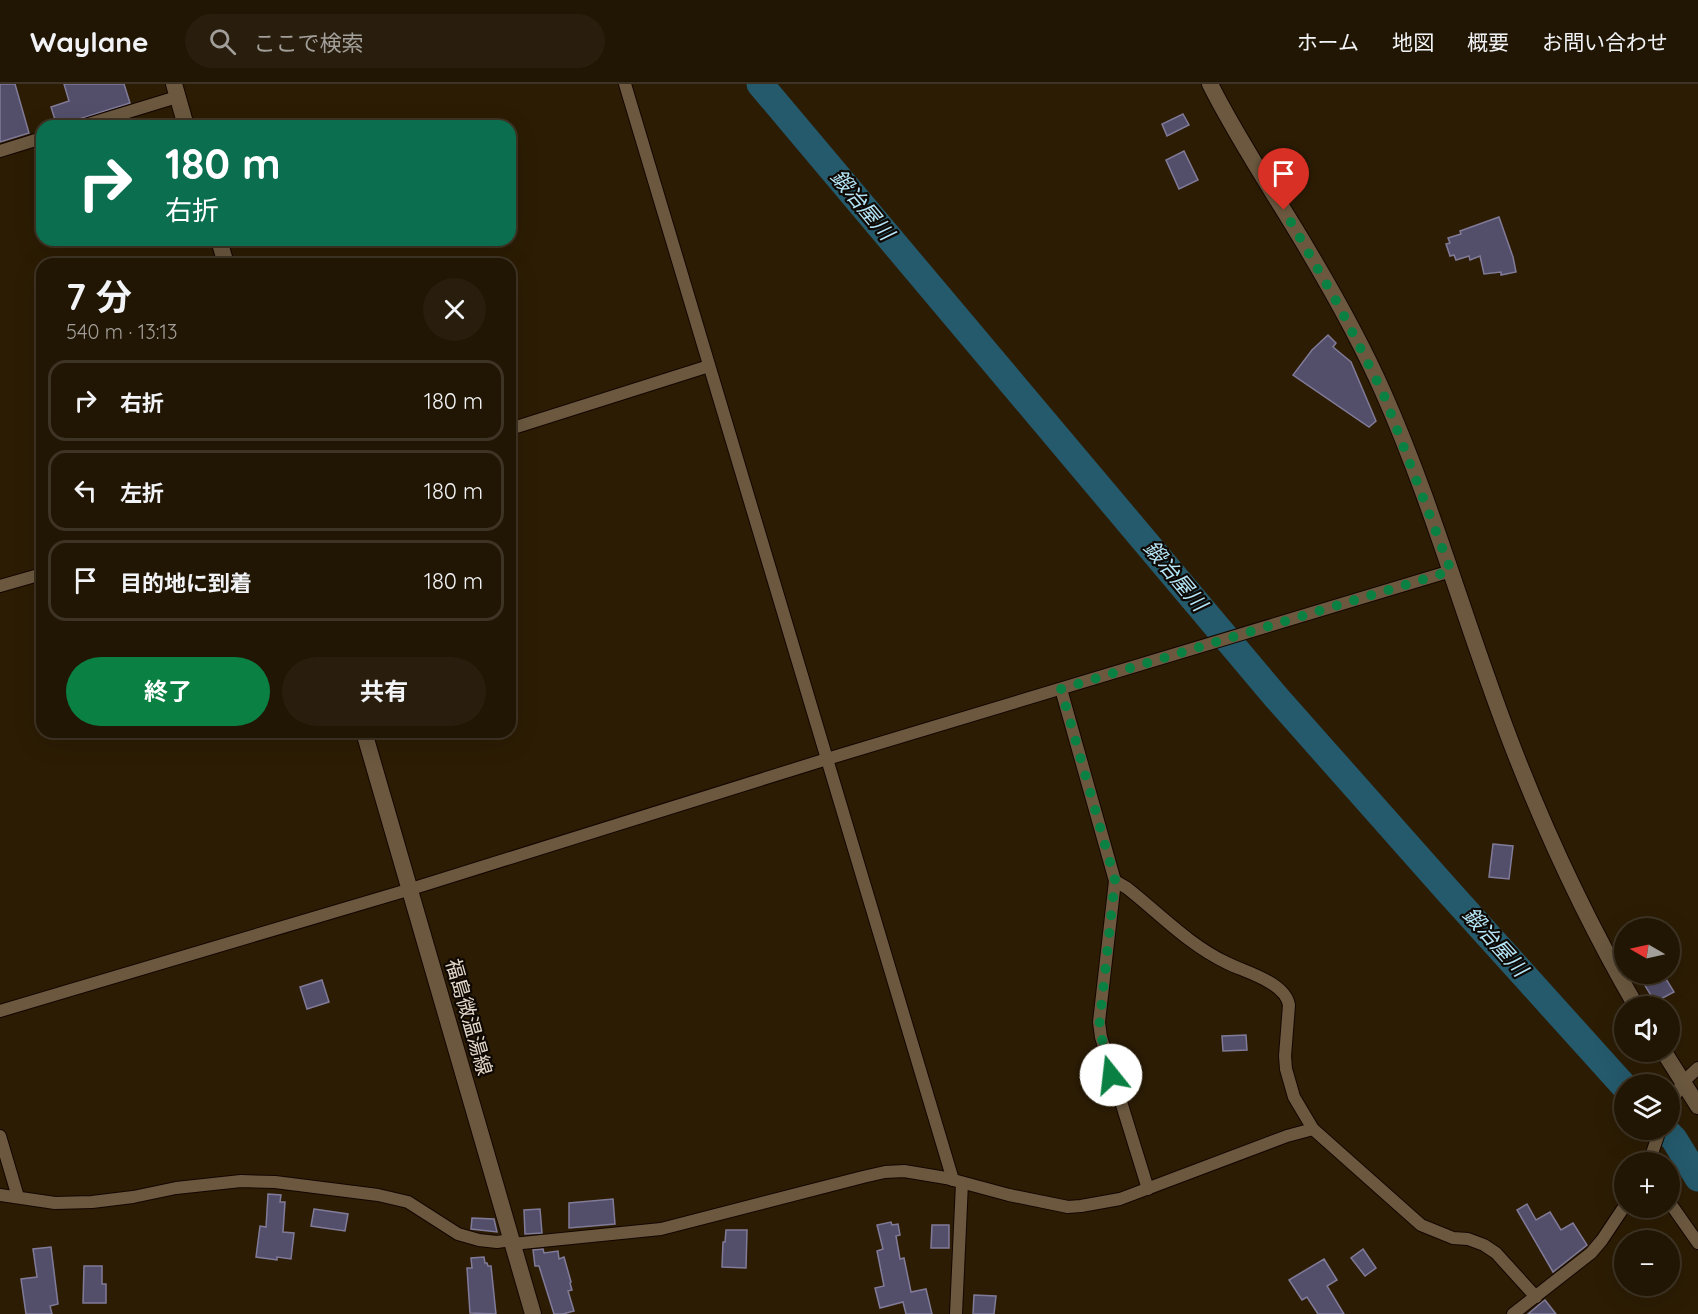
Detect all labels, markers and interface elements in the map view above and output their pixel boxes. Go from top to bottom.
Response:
search box [185,14,605,68]
text: Waylane [30,24,149,59]
icon: search [206,25,239,58]
text: ここで検索 [254,29,364,57]
text: ホーム [1297,29,1359,55]
text: 地図 [1392,29,1434,55]
text: 概要 [1467,29,1509,55]
text: お問い合わせ [1542,29,1668,55]
text: 180 m [165,137,281,190]
icon: right [66,144,144,222]
pin [1258,148,1309,210]
icon: arrive [1267,157,1300,190]
water label: 鍛冶屋川 [826,164,901,246]
text: 右折 [165,193,219,227]
text: 7 分 [66,274,132,319]
button: close [423,278,486,341]
text: 540 m · 13:13 [66,319,177,344]
icon: right [69,384,102,417]
text: 180 m [424,387,483,415]
text: 右折 [120,389,164,417]
icon: left [69,474,102,507]
text: 180 m [424,477,483,505]
text: 左折 [120,479,164,507]
water label: 鍛冶屋川 [1139,535,1214,617]
icon: arrive [69,564,102,597]
text: 180 m [424,567,483,595]
text: 目的地に到着 [120,569,252,597]
button: 終了 [66,657,270,726]
button: 共有 [282,657,486,726]
water label: 鍛冶屋川 [1458,901,1535,983]
north arrow [1614,918,1680,984]
map controls [1614,918,1680,1296]
street label: 福島微温湯線 [441,956,498,1078]
button: sound [1614,996,1680,1062]
position arrow [1079,1043,1143,1107]
button: layers [1614,1074,1680,1140]
button: + [1614,1152,1680,1218]
button: − [1614,1230,1680,1296]

